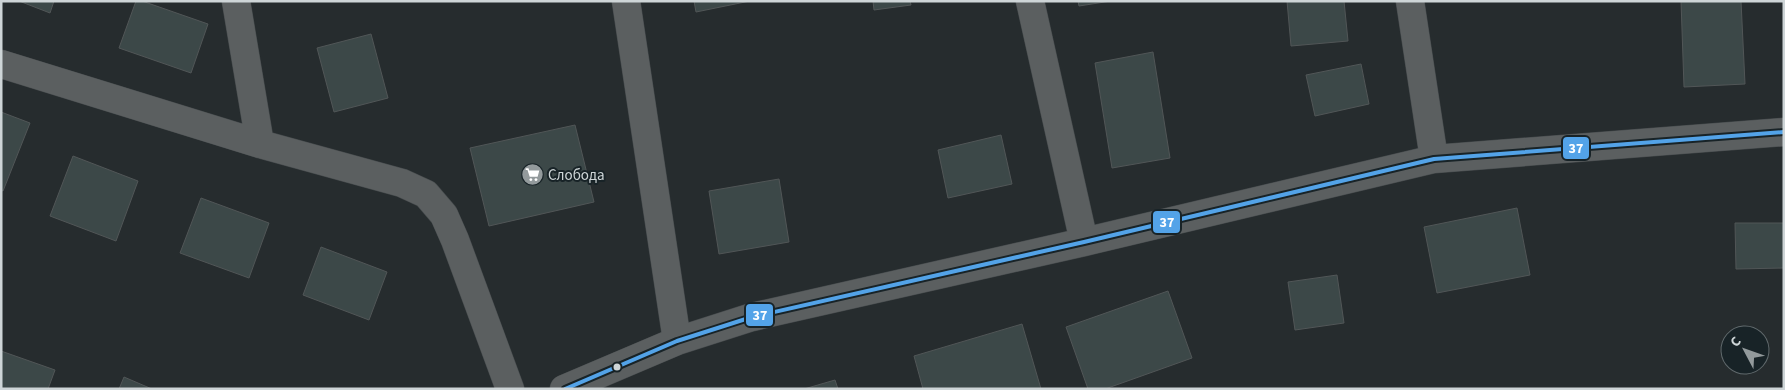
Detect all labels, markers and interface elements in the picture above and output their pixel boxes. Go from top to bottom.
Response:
line badge: 37 [1562,136,1590,160]
text: 37 [1569,139,1583,159]
supermarket icon: Слобода [520,163,544,187]
place label: Слобода [548,165,605,186]
line badge: 37 [1152,210,1181,234]
text: 37 [1160,213,1174,233]
line badge: 37 [745,303,774,327]
text: 37 [753,306,767,326]
north arrow [1720,325,1770,375]
text: С [1726,332,1746,352]
unlabelled marker [612,362,622,372]

